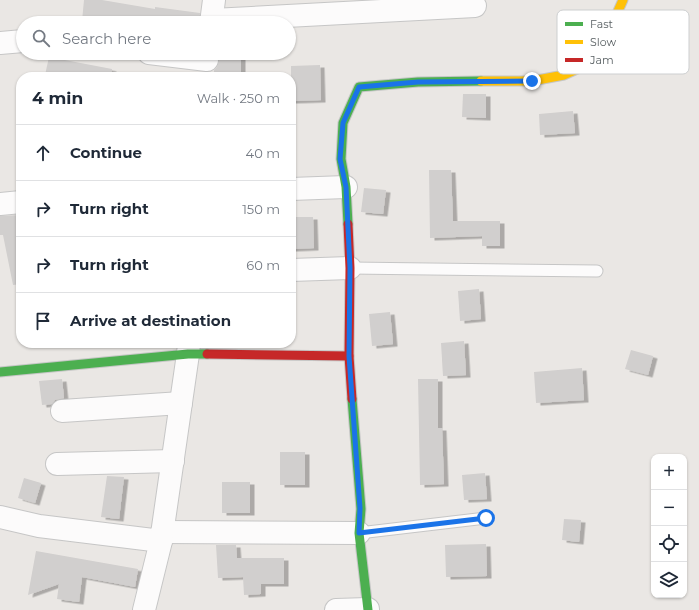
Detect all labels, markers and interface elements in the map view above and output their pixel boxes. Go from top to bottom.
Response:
legend [557,10,689,74]
search box [16,16,296,60]
text: Fast [590,17,614,31]
icon: search [30,27,52,49]
text: Search here [62,29,151,48]
text: Slow [590,35,616,49]
text: Jam [589,53,614,67]
route end [523,72,541,90]
text: 4 min [32,88,83,108]
text: Walk · 250 m [197,90,280,106]
icon: ahead [32,142,54,164]
text: Continue [70,143,142,162]
text: 40 m [246,145,280,161]
icon: right [32,198,54,220]
text: Turn right [70,199,149,218]
text: 150 m [242,201,280,217]
icon: right [32,254,54,276]
text: Turn right [70,255,149,274]
text: 60 m [246,257,280,273]
icon: arrive [32,310,54,332]
text: Arrive at destination [70,311,231,330]
map controls [651,454,687,598]
button: + [651,454,687,490]
button: − [651,490,687,526]
route start [477,509,495,527]
button: locate [651,526,687,562]
button: layers [651,562,687,598]

